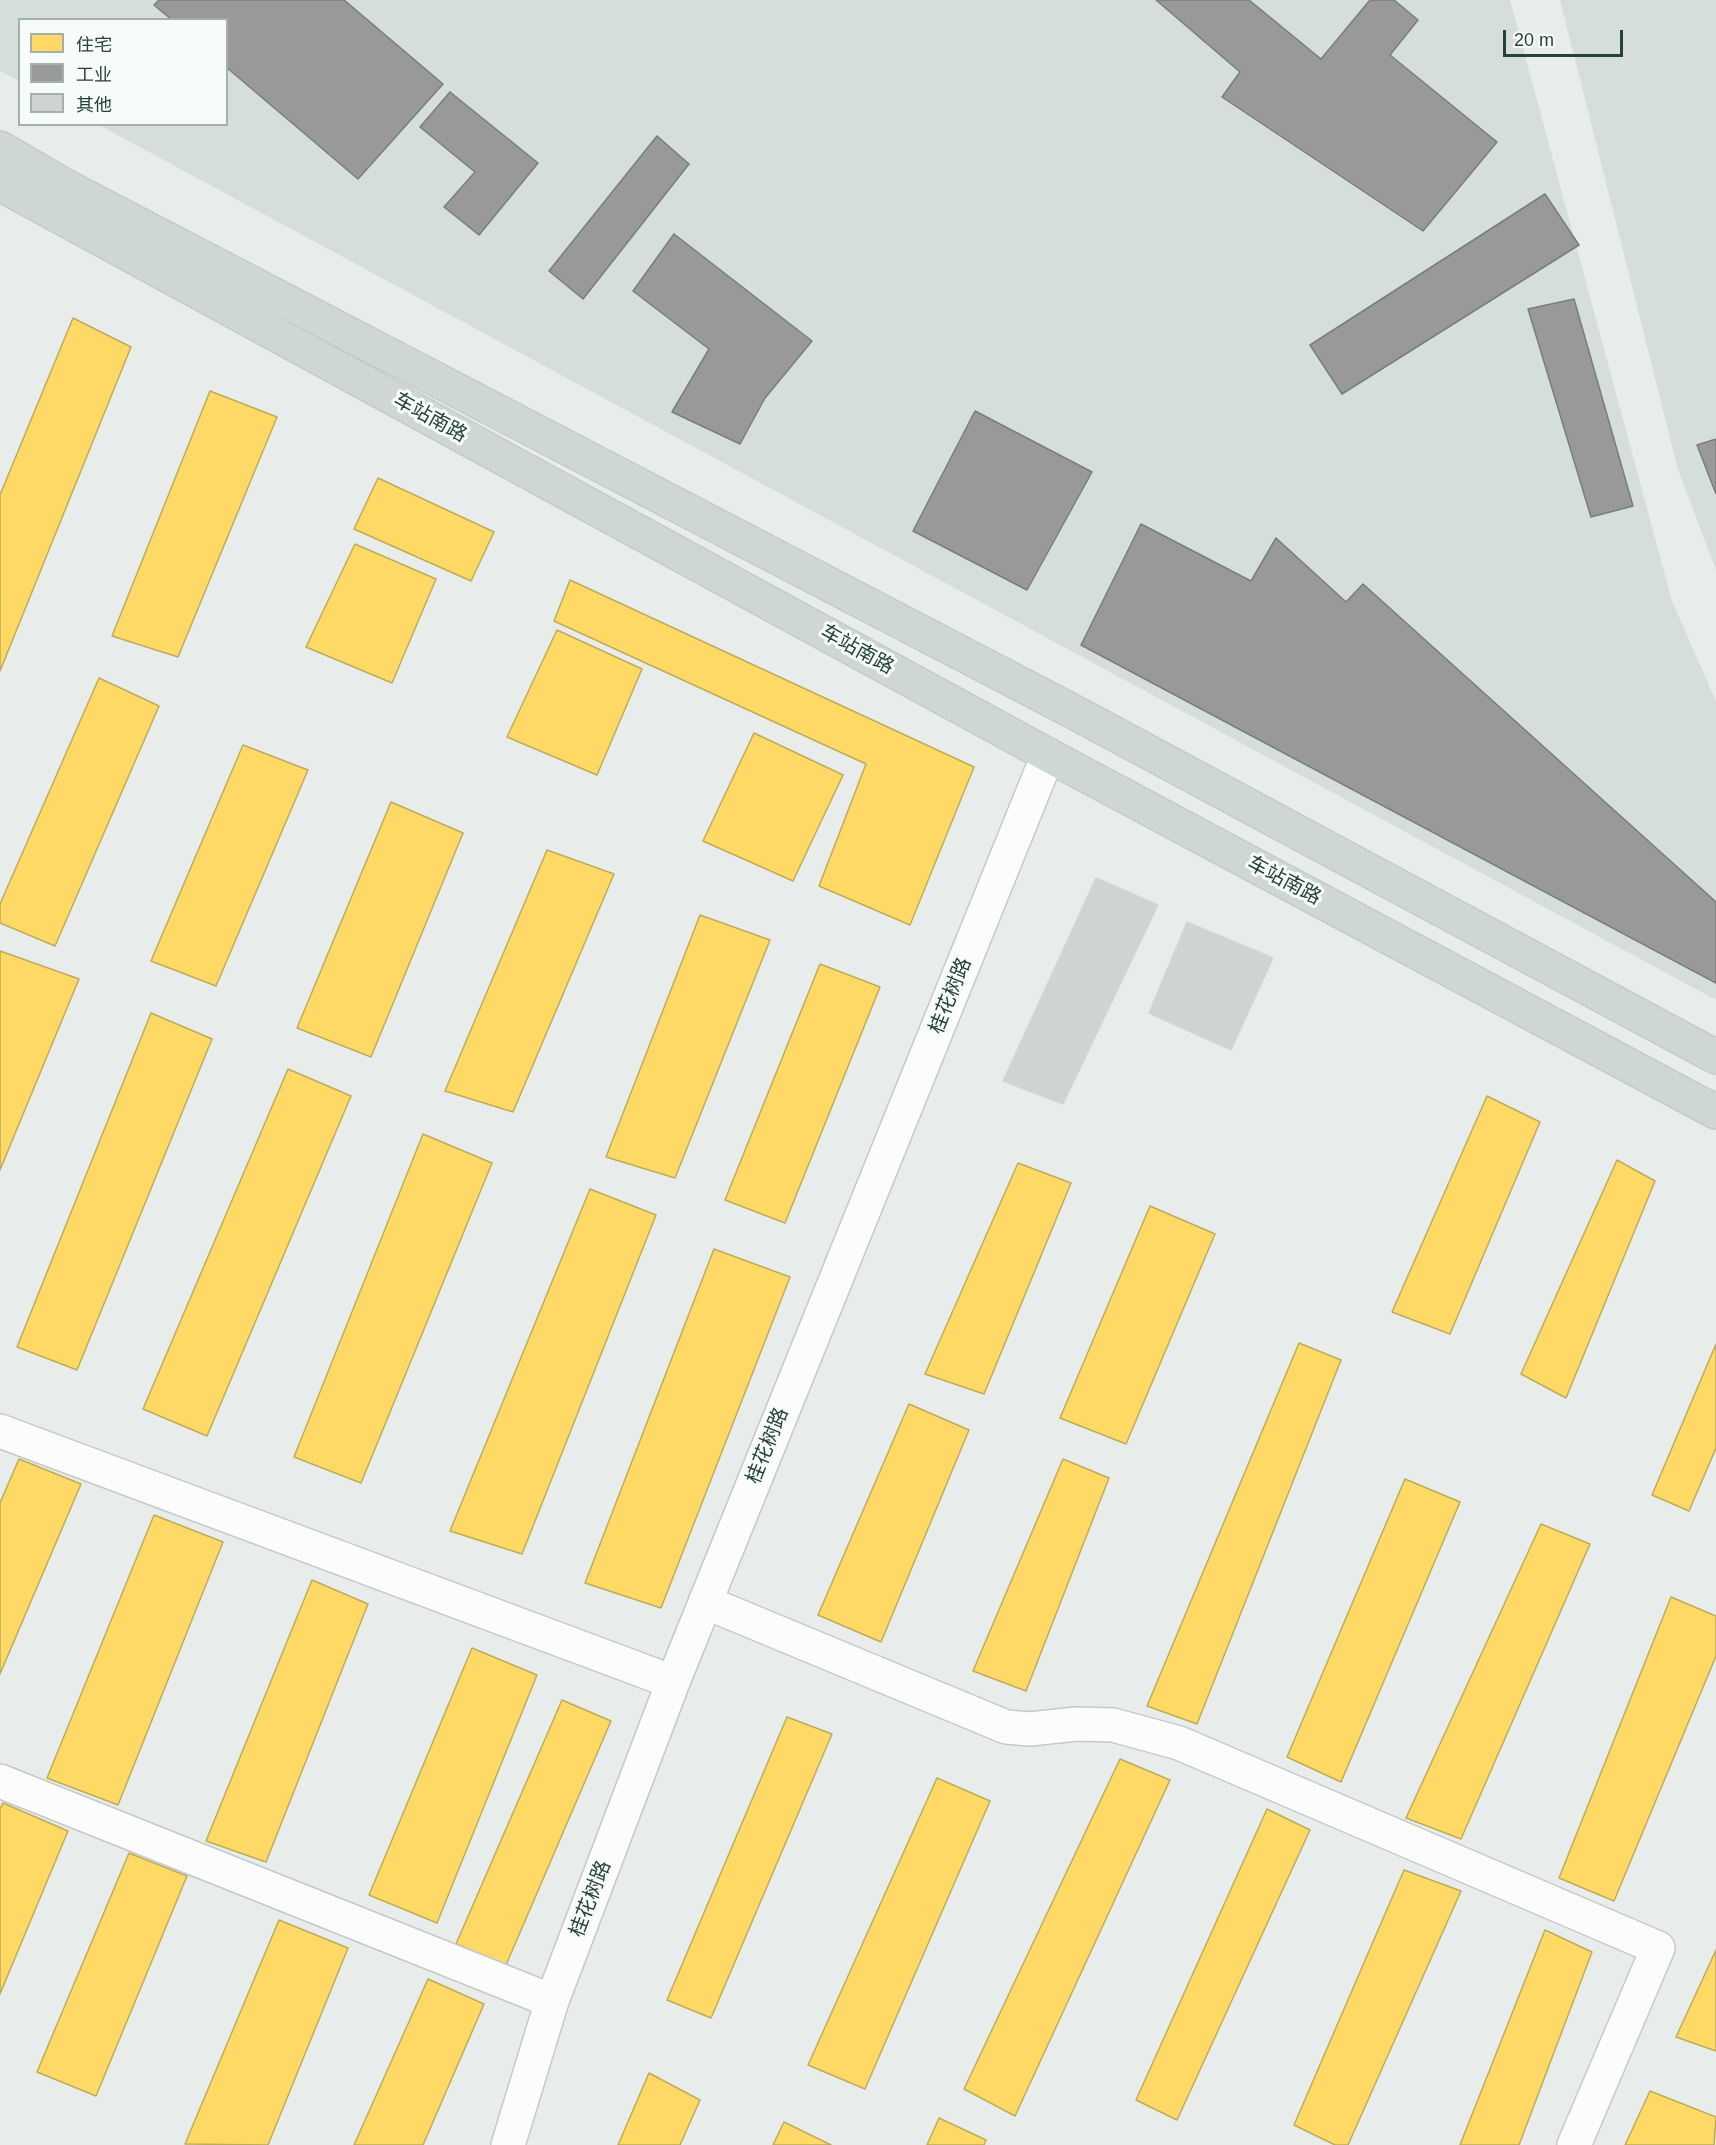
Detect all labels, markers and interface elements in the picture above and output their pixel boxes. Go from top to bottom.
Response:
legend [18,18,228,126]
scale bar [1506,18,1626,56]
text: 20 m [1514,30,1554,50]
text: 住宅 [76,35,112,55]
text: 工业 [76,65,112,85]
text: 其他 [76,95,112,115]
street label: 车站南路 [389,388,471,448]
street label: 车站南路 [816,620,898,680]
street label: 车站南路 [1243,852,1325,910]
street label: 桂花树路 [925,954,977,1038]
street label: 桂花树路 [742,1404,794,1488]
street label: 桂花树路 [565,1857,617,1941]

